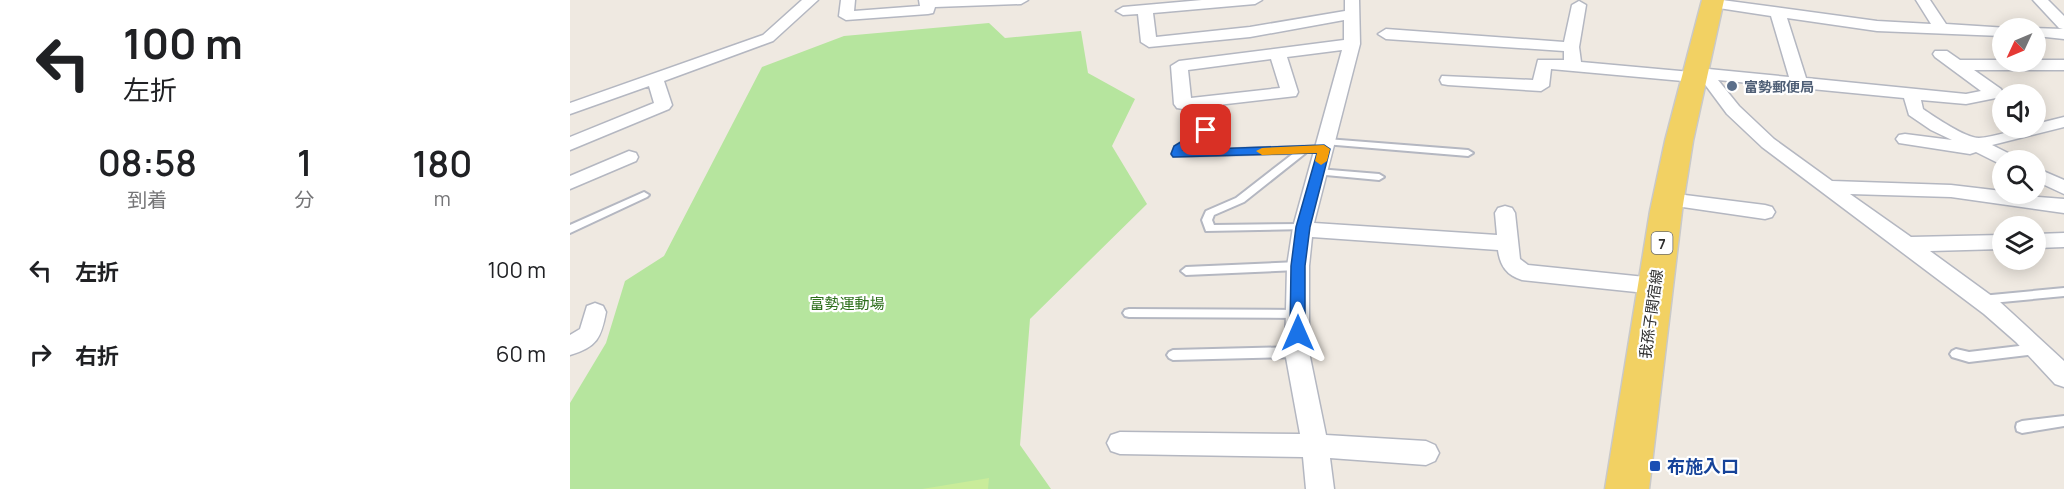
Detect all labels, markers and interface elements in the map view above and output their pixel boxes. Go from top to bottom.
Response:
text: 100 m [123,14,243,72]
north arrow [1992,18,2046,72]
map controls [1992,18,2046,270]
icon: left [24,24,102,102]
text: 左折 [123,71,177,108]
place label: 富勢郵便局 [1744,77,1814,96]
marker: 富勢郵便局 [1725,79,1739,93]
button: sound [1992,84,2046,138]
pin [1180,104,1231,155]
icon: arrive [1189,113,1222,146]
text: 08:58 [98,138,197,187]
text: 1 [297,138,312,187]
text: 180 [412,139,472,188]
button: search [1992,150,2046,204]
text: m [434,185,451,212]
text: 到着 [127,186,167,213]
text: 分 [295,186,315,213]
button: layers [1992,216,2046,270]
road number: 7 [1652,232,1672,254]
icon: left [24,254,57,287]
text: 100 m [488,255,546,285]
text: 左折 [75,257,119,287]
street label: 我孫子関宿線 [1634,268,1668,360]
park label: 富勢運動場 [809,293,885,314]
position arrow [1266,301,1330,365]
icon: right [24,338,57,371]
text: 60 m [496,339,546,369]
text: 右折 [75,341,119,371]
place label: 布施入口 [1667,454,1739,478]
marker: 布施入口 [1648,459,1662,473]

